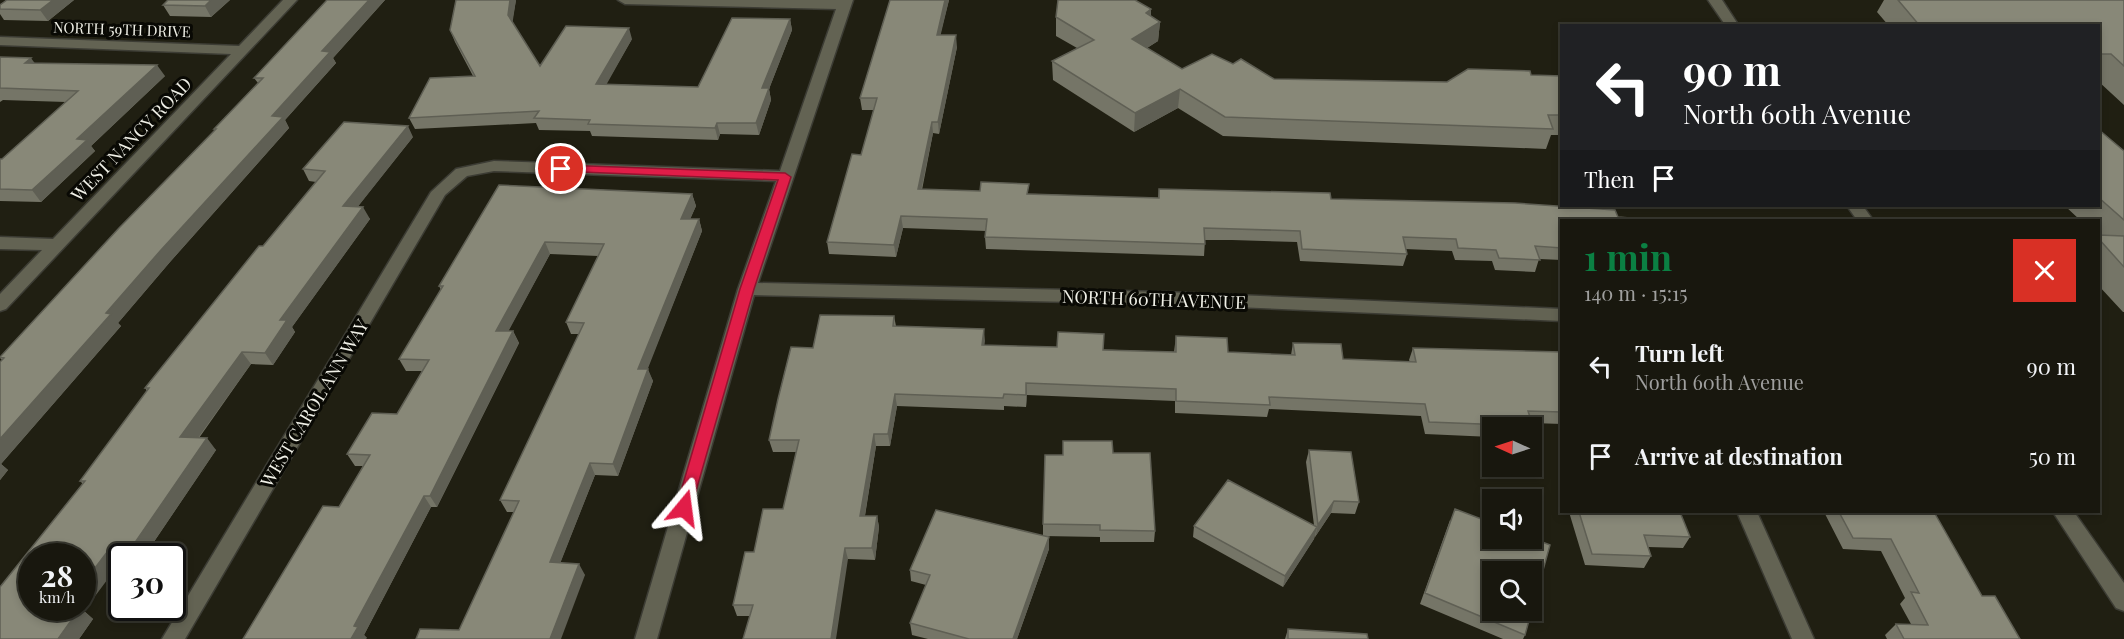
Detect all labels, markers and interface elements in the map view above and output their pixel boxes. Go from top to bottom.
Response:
street label: NORTH 59TH DRIVE [53,17,191,41]
text: 90 m [1683,41,1781,97]
icon: left [1584,48,1662,126]
street label: WEST NANCY ROAD [65,72,197,207]
text: North 60th Avenue [1683,95,1911,131]
pin [535,143,586,194]
icon: arrive [544,152,577,185]
icon: arrive [1647,162,1680,195]
text: Then [1584,164,1635,194]
text: 1 min [1584,232,1672,280]
button: close [2013,239,2076,302]
text: 140 m · 15:15 [1584,279,1688,306]
street label: NORTH 60TH AVENUE [1062,284,1246,314]
street label: WEST CAROL ANN WAY [254,314,374,492]
text: Turn left [1635,338,1724,368]
icon: left [1584,350,1617,383]
text: 90 m [2027,351,2076,381]
text: North 60th Avenue [1635,368,1804,395]
north arrow [1482,417,1542,477]
map controls [1482,417,1542,621]
icon: arrive [1584,440,1617,473]
text: Arrive at destination [1635,441,1843,471]
text: 50 m [2029,441,2076,471]
position arrow [652,476,716,540]
button: sound [1482,489,1542,549]
speed limit sign: 30 [108,543,186,621]
text: 28 [41,555,73,595]
button: search [1482,561,1542,621]
text: km/h [39,587,75,607]

